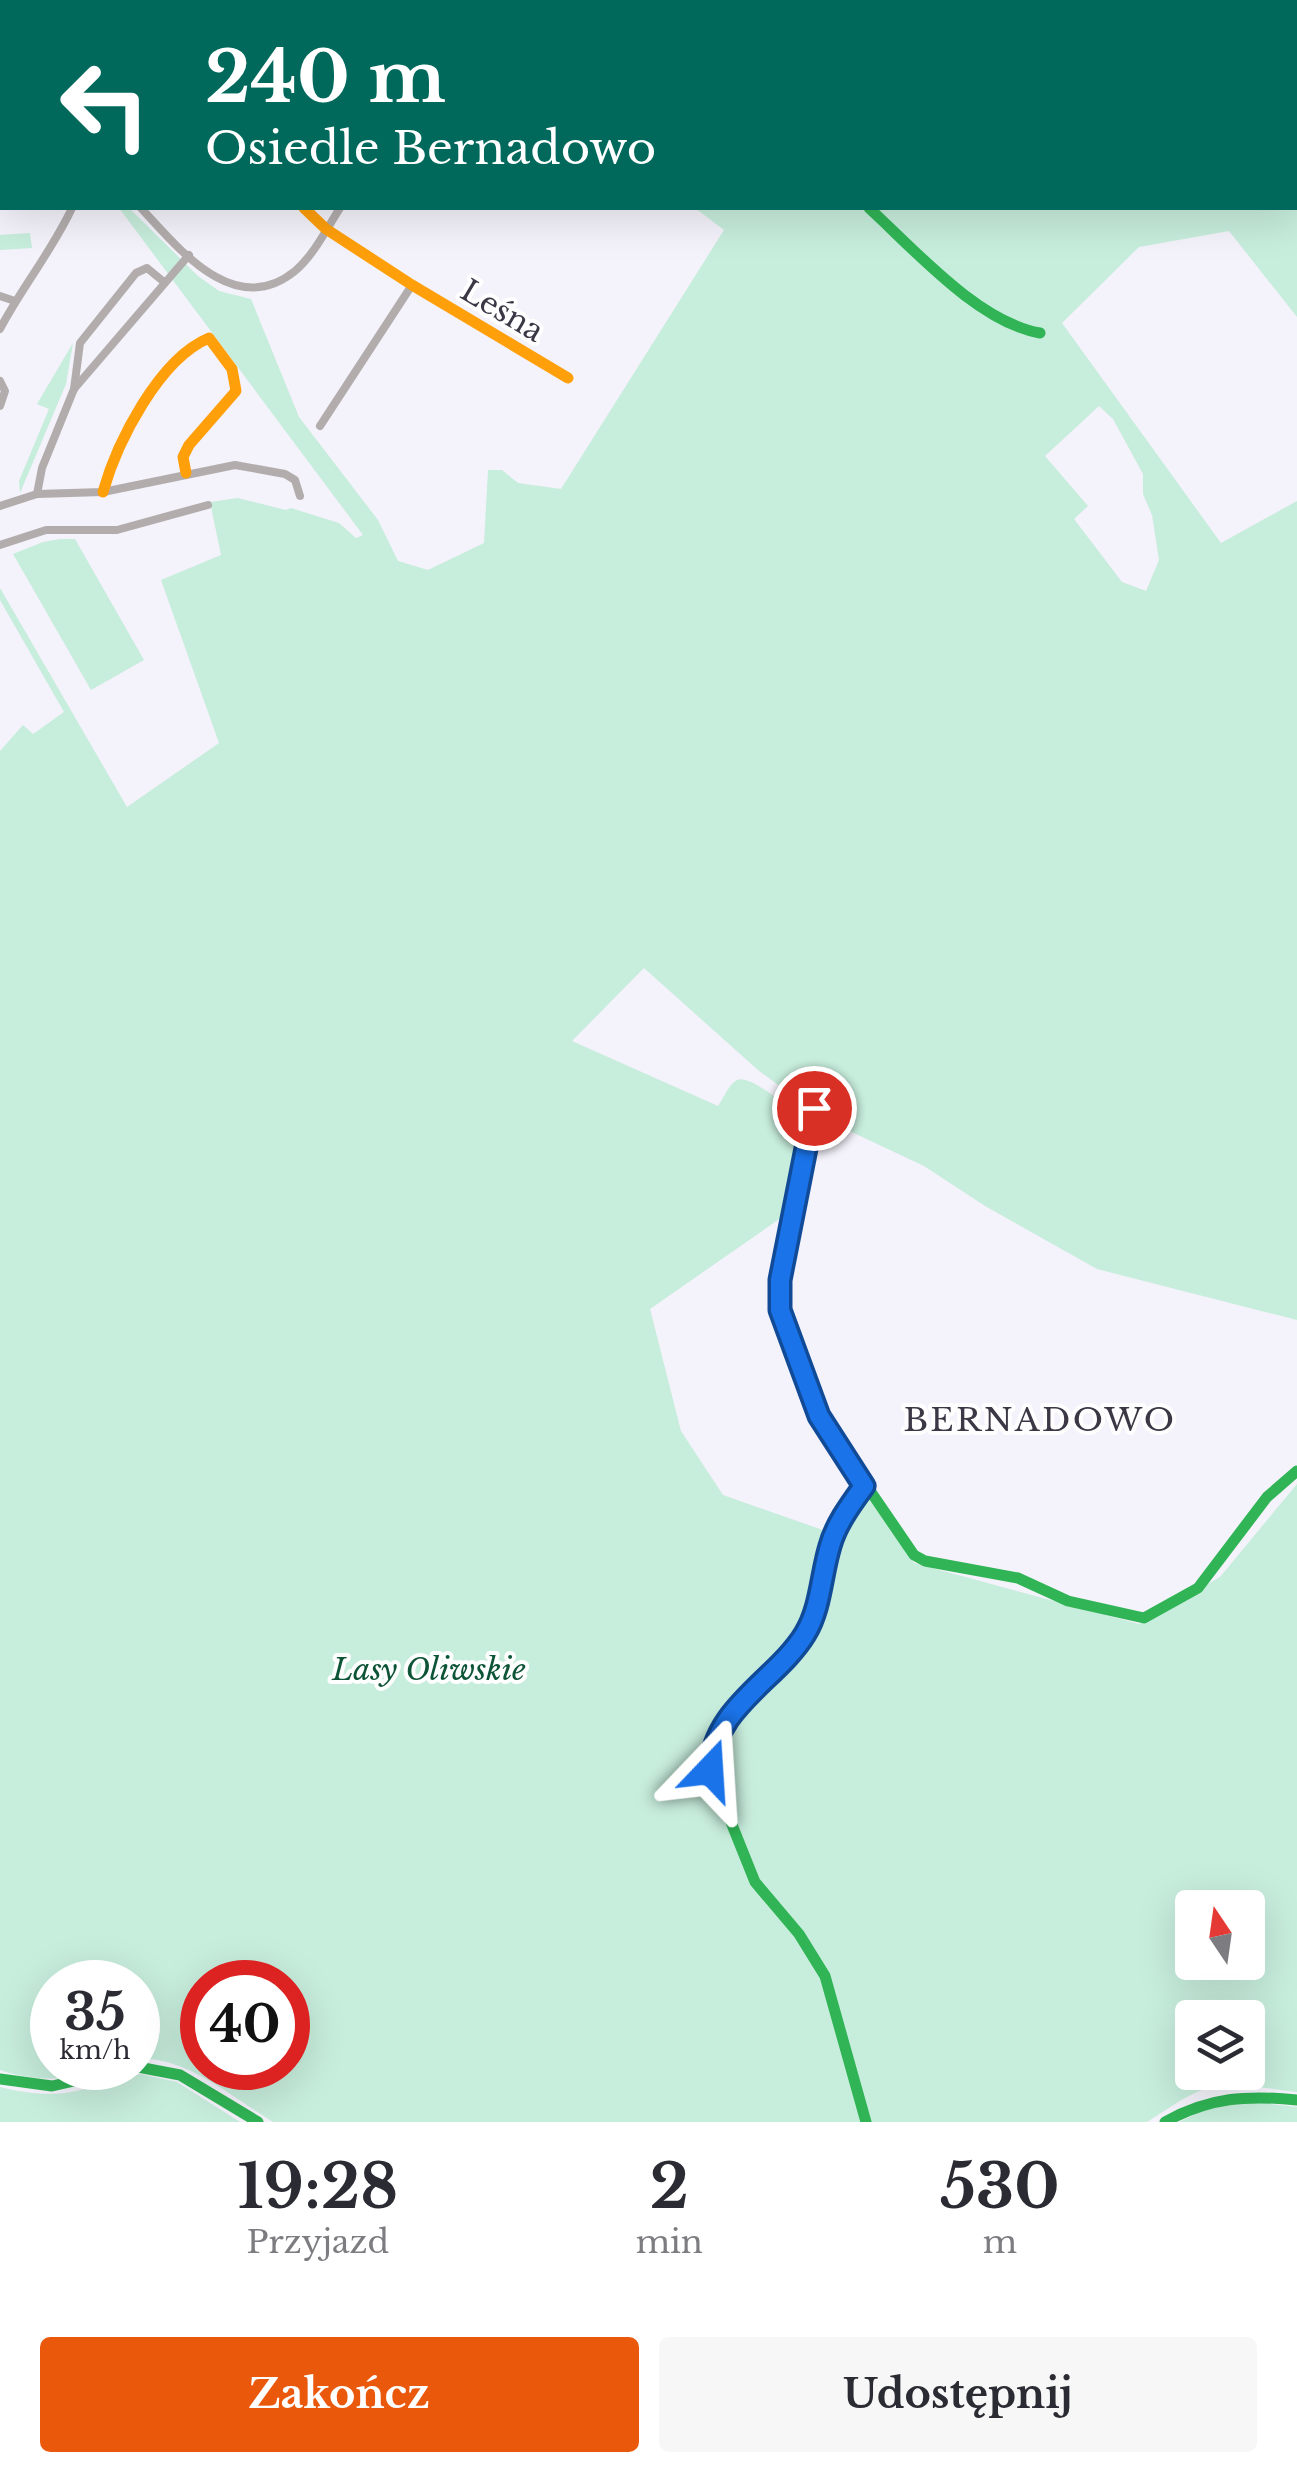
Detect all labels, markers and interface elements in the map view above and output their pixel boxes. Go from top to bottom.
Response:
text: 240 m [205,34,446,121]
icon: left [40,40,170,170]
text: Osiedle Bernadowo [205,120,656,176]
street label: Leśna [454,272,551,350]
pin [772,1066,857,1151]
icon: arrive [787,1081,842,1136]
district label: BERNADOWO [903,1400,1177,1440]
park label: Lasy Oliwskie [331,1651,526,1688]
position arrow [658,1718,762,1822]
north arrow [1175,1890,1265,1980]
map controls [1175,1890,1265,2090]
speed limit sign: 40 [180,1960,310,2090]
text: 35 [64,1981,126,2044]
button: layers [1175,2000,1265,2090]
text: km/h [60,2035,130,2066]
text: 19:28 [237,2150,398,2224]
text: 2 [650,2150,689,2224]
text: 530 [940,2150,1060,2224]
text: Przyjazd [247,2222,389,2262]
text: min [636,2222,703,2262]
text: m [983,2222,1017,2262]
button: Zakończ [40,2337,639,2452]
button: Udostępnij [659,2337,1257,2452]

